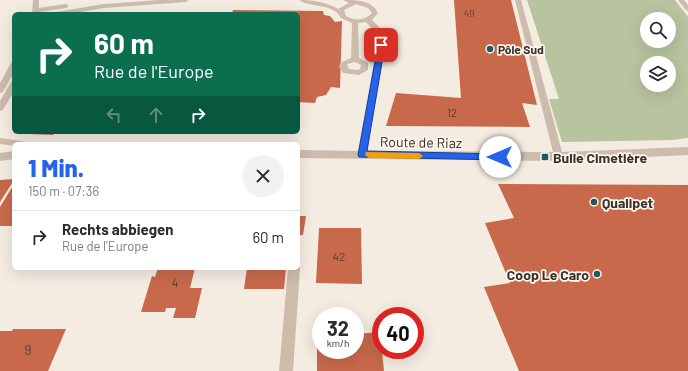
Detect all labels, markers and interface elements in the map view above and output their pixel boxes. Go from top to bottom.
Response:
house number: 49 [464,7,474,19]
map controls [640,12,676,92]
button: search [640,12,676,48]
text: 60 m [94,26,154,60]
icon: right [28,28,80,80]
pin [364,28,398,62]
icon: arrive [370,34,392,56]
place label: Pôle Sud [498,42,544,56]
marker: Pôle Sud [485,44,495,54]
button: layers [640,56,676,92]
text: Rue de l'Europe [94,60,214,82]
icon: left [103,104,125,126]
icon: ahead [145,104,167,126]
icon: right [187,104,209,126]
house number: 12 [447,105,457,119]
street label: Route de Riaz [380,133,462,151]
position arrow [479,136,521,178]
place label: Bulle Cimetière [553,149,647,166]
marker: Bulle Cimetière [540,152,550,162]
text: 1 Min. [28,153,84,182]
button: close [242,155,284,197]
text: 150 m · 07:36 [28,183,99,199]
place label: Qualipet [602,194,653,211]
marker: Qualipet [589,197,599,207]
text: Rechts abbiegen [62,220,173,238]
icon: right [28,226,50,248]
text: 60 m [252,228,284,246]
text: Rue de l'Europe [62,238,148,254]
house number: 42 [332,249,346,263]
place label: Coop Le Caro [507,266,589,283]
marker: Coop Le Caro [592,269,602,279]
house number: 4 [172,275,178,289]
speed limit sign: 40 [372,307,424,359]
text: 32 [327,316,349,340]
text: km/h [327,337,349,349]
house number: 9 [24,341,32,358]

